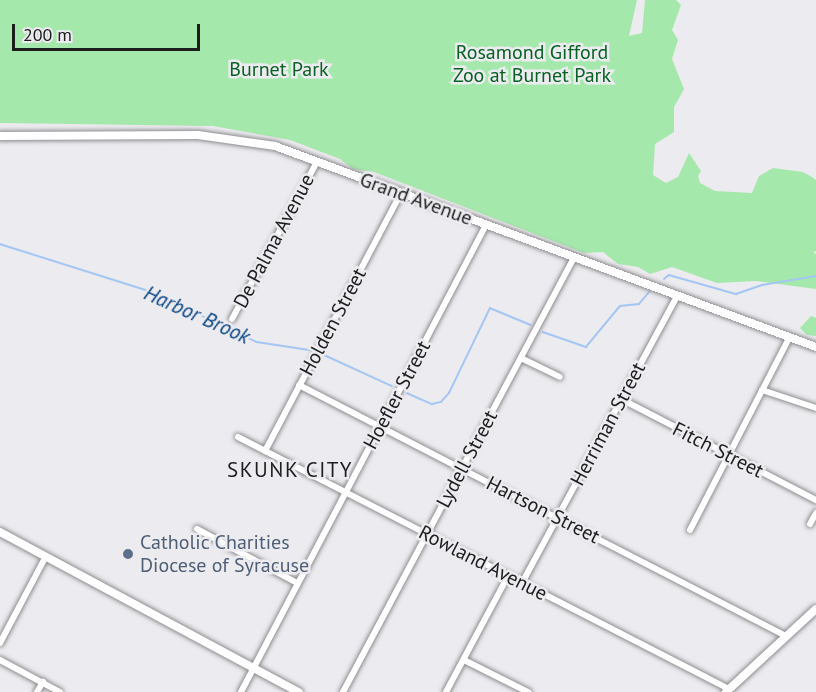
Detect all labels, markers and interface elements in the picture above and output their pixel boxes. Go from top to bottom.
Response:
scale bar [15,12,202,50]
text: 200 m [23,23,72,46]
park label: Rosamond Gifford Zoo at Burnet Park [453,40,611,87]
park label: Burnet Park [229,57,329,81]
street label: Grand Avenue [356,167,476,231]
street label: De Palma Avenue [228,170,320,312]
street label: Holden Street [295,264,371,380]
water label: Harbor Brook [140,280,254,350]
street label: Hoefler Street [358,337,436,453]
street label: Herriman Street [565,358,651,490]
street label: Lydell Street [431,406,503,512]
street label: Fitch Street [669,417,767,483]
district label: SKUNK CITY [227,457,353,483]
street label: Hartson Street [482,471,604,549]
street label: Rowland Avenue [415,520,551,606]
place label: Catholic Charities Diocese of Syracuse [140,530,309,577]
marker: Catholic Charities Diocese of Syracuse [121,547,135,561]

